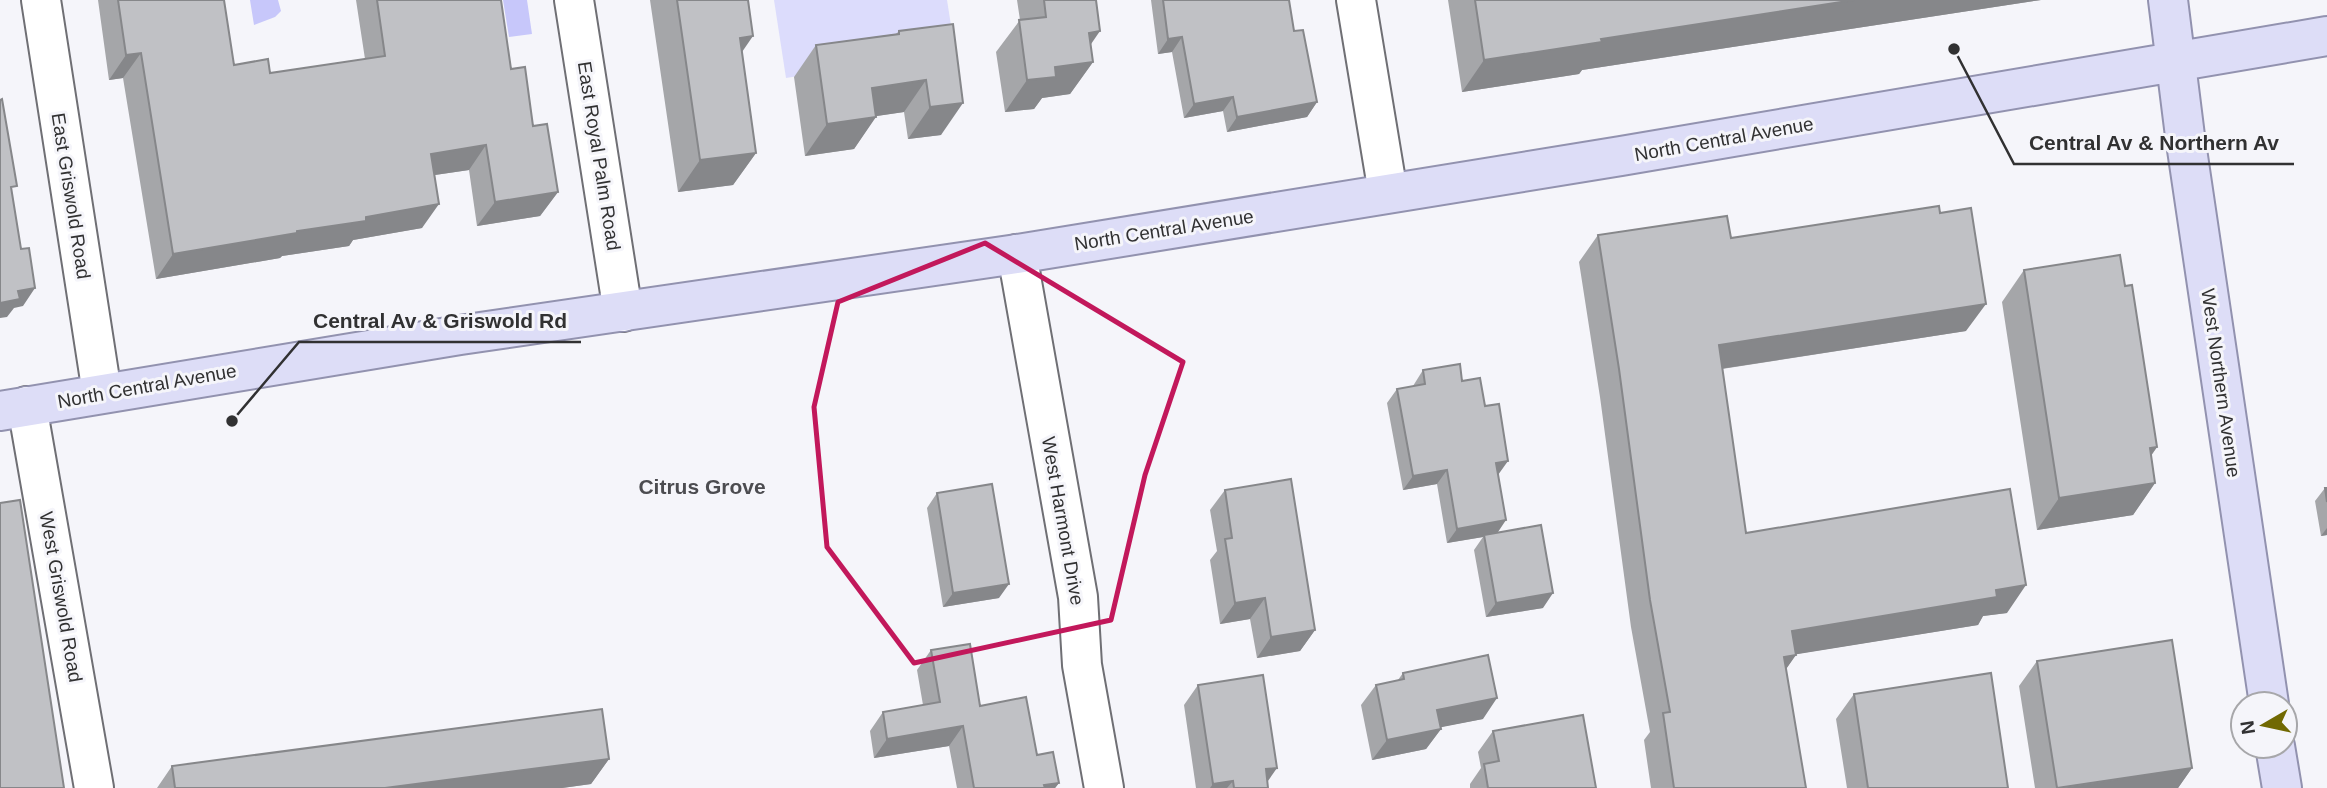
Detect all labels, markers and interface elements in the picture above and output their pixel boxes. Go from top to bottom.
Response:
street label: East Royal Palm Road [574,60,624,252]
street label: East Griswold Road [47,111,95,281]
street label: North Central Avenue [1633,113,1815,165]
callout: Central Av & Northern Av [2014,122,2294,164]
text: Central Av & Northern Av [2029,131,2279,154]
street label: North Central Avenue [1073,205,1255,255]
street label: West Northern Avenue [2197,287,2245,479]
callout: Central Av & Griswold Rd [299,300,581,342]
text: Central Av & Griswold Rd [313,309,567,332]
street label: North Central Avenue [56,360,238,412]
street label: West Harmont Drive [1038,435,1088,607]
district label: Citrus Grove [638,475,766,498]
street label: West Griswold Road [36,510,86,684]
north arrow [2229,690,2299,760]
text: N [2236,719,2259,736]

